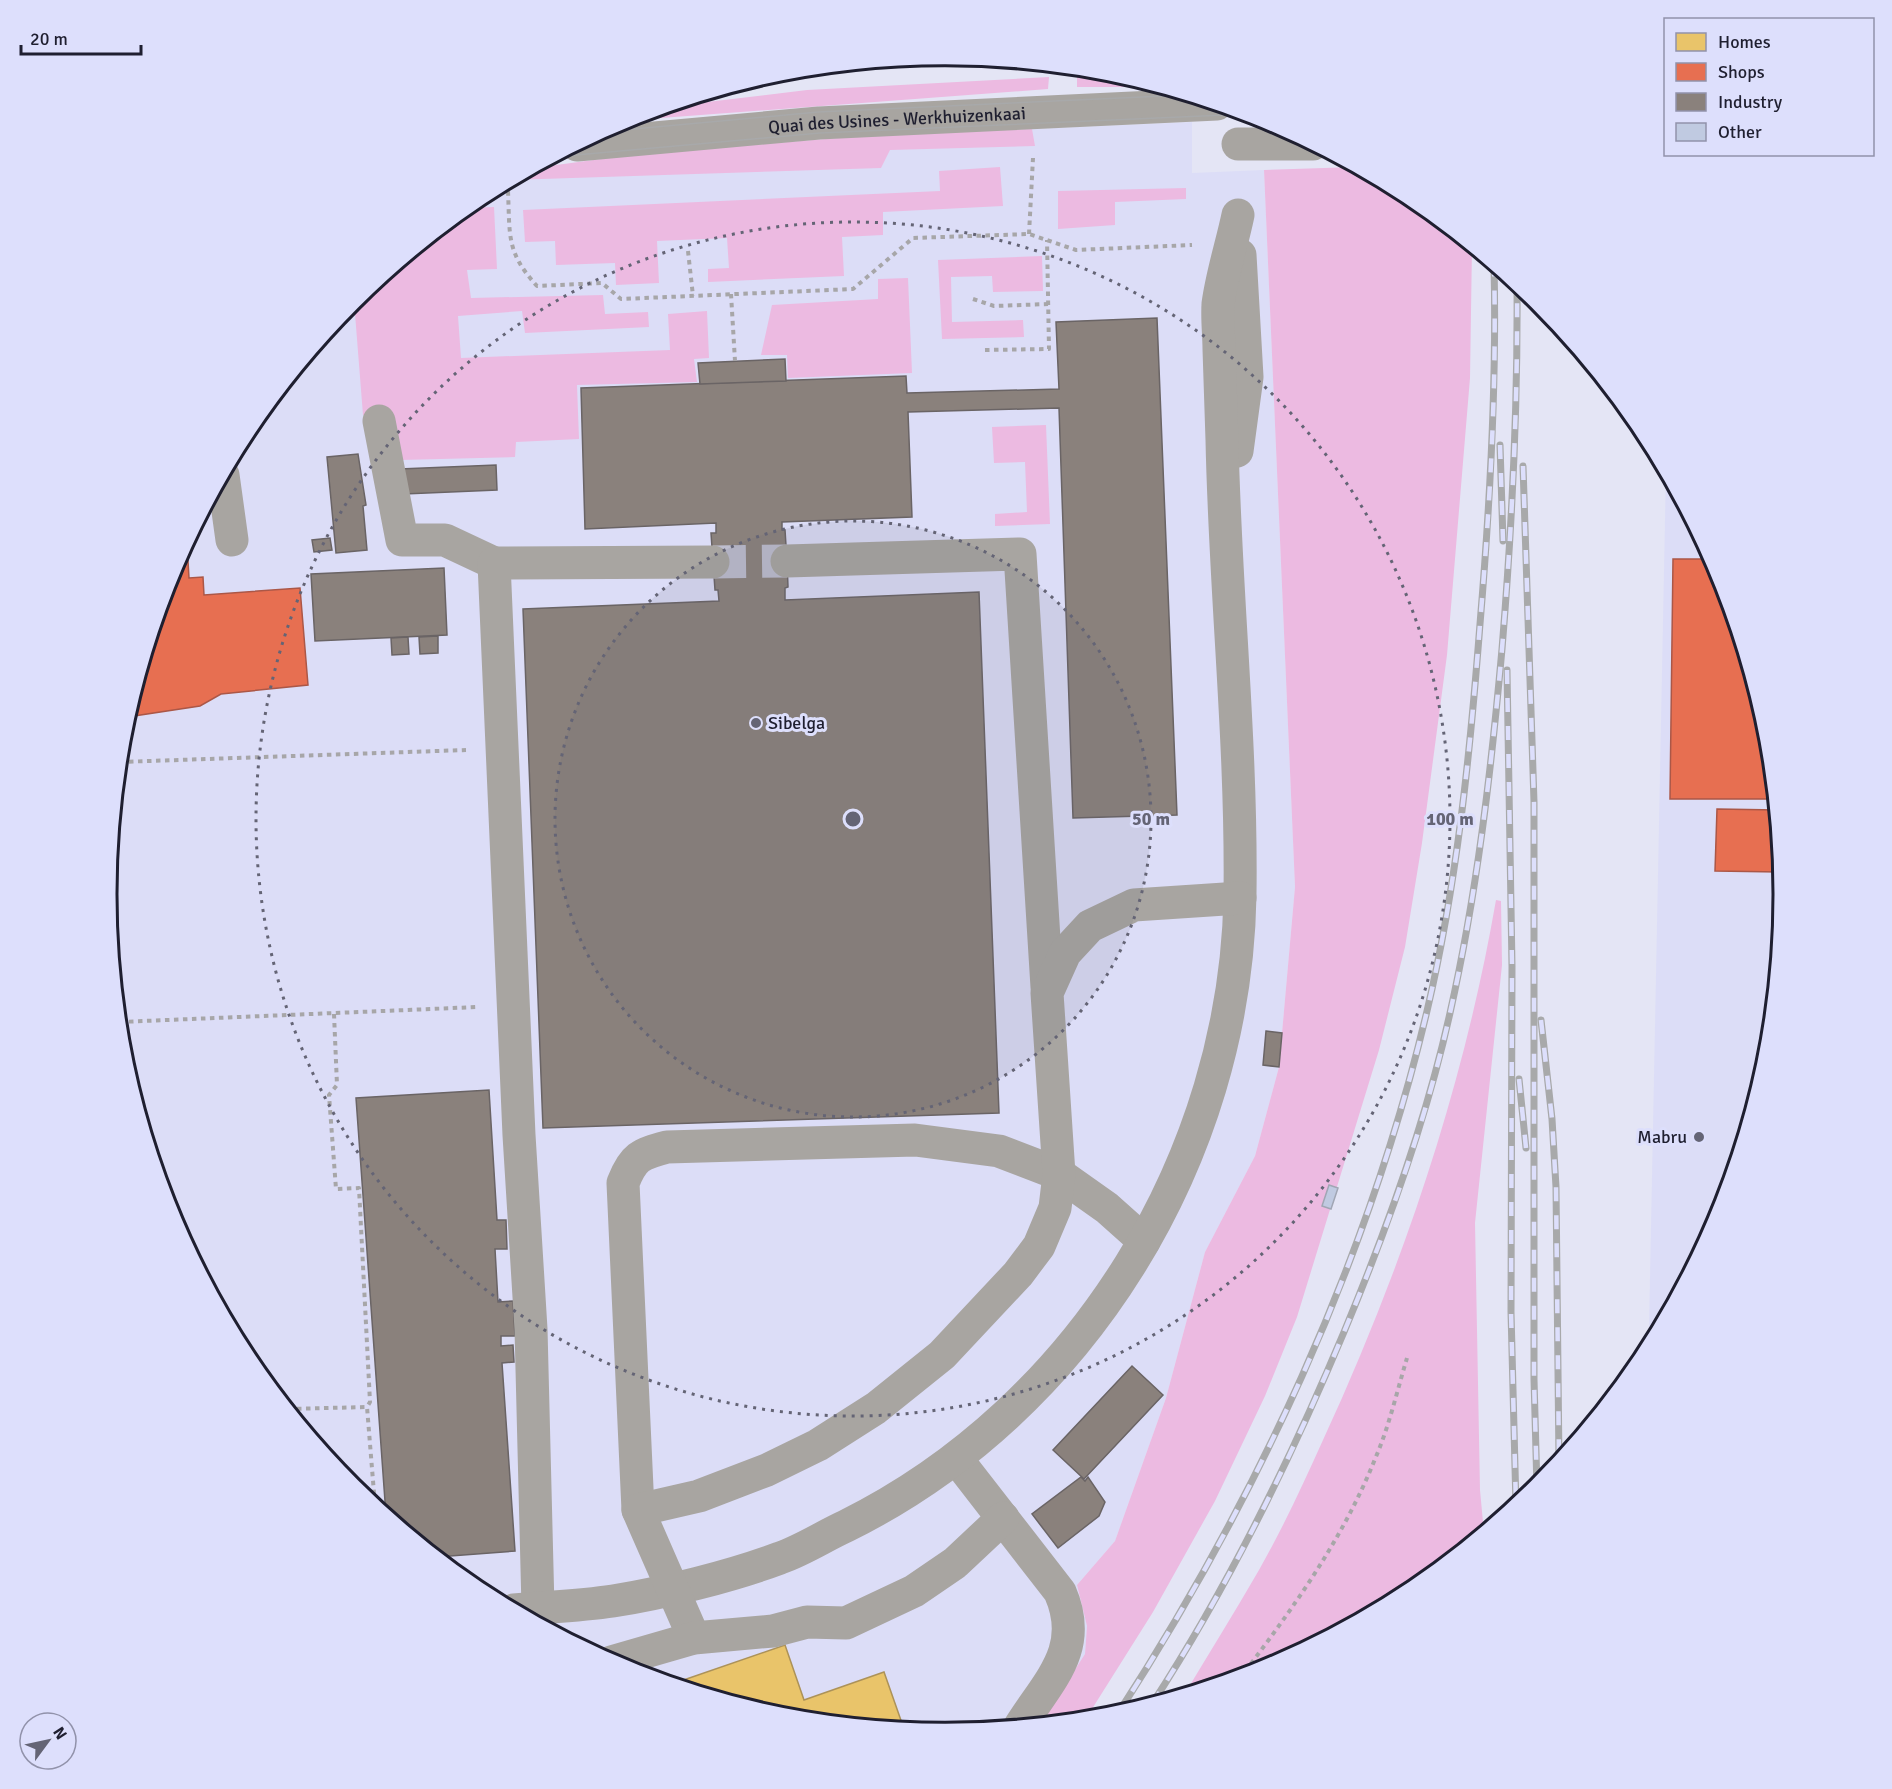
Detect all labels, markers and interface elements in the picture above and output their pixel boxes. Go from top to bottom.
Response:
scale bar [21,18,141,56]
legend [1664,18,1874,156]
text: 20 m [30,28,68,50]
text: Homes [1718,31,1771,53]
text: Shops [1718,61,1765,83]
text: Industry [1718,91,1783,113]
street label: Quai des Usines - Werkhuizenkaai [767,102,1026,139]
text: Other [1718,121,1762,143]
place label: Sibelga [768,712,825,734]
marker: Sibelga [749,716,763,730]
text: 50 m [1132,808,1170,830]
text: 100 m [1426,808,1474,830]
centre of rings [843,809,863,829]
place label: Mabru [1637,1126,1687,1148]
marker: Mabru [1692,1130,1706,1144]
north arrow [18,1711,78,1771]
text: N [48,1723,71,1743]

